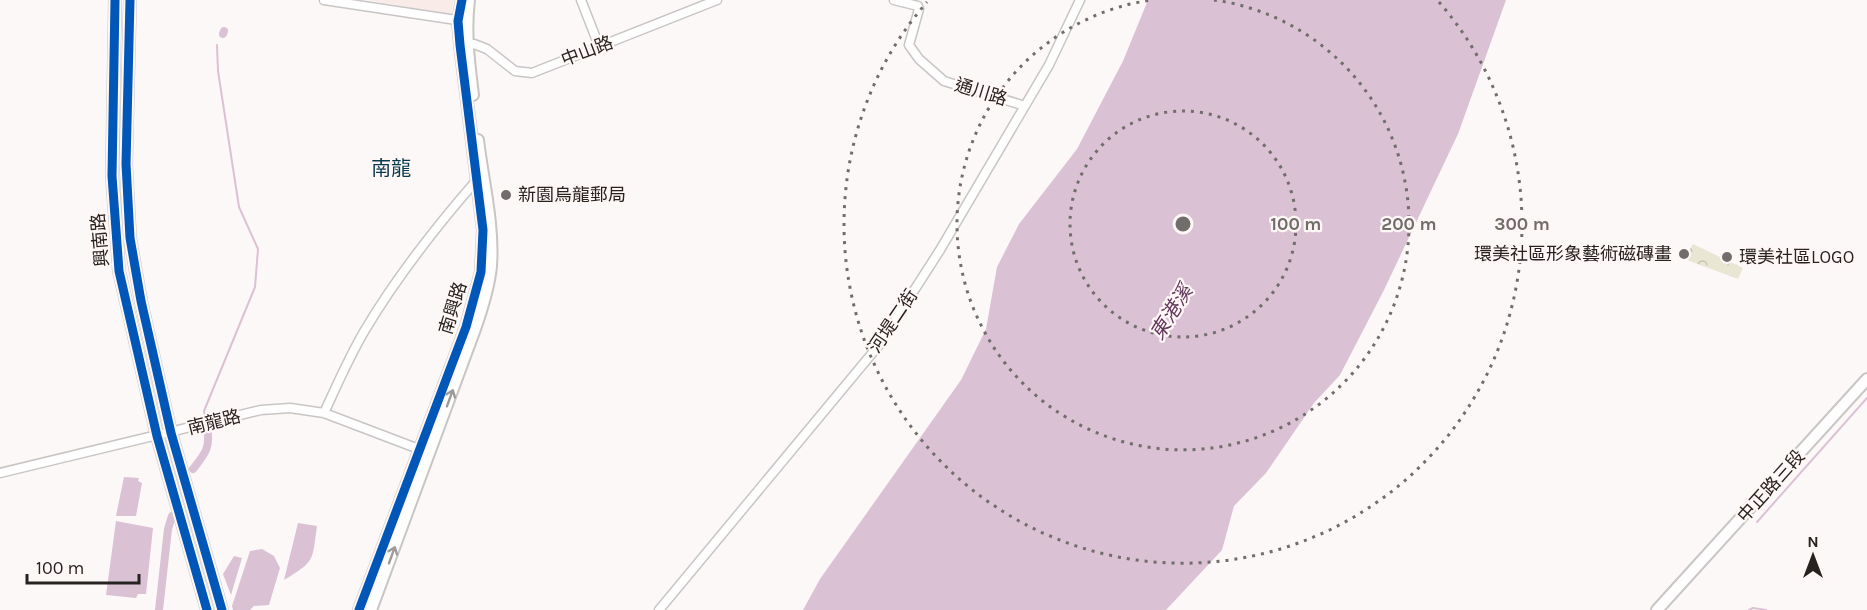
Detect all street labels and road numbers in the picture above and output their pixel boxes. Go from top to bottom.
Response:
street label: 中山路 [558,31,616,71]
street label: 通川路 [952,74,1010,110]
street label: 興南路 [87,212,113,268]
street label: 南興路 [435,279,471,337]
street label: 河堤二街 [864,285,922,357]
street label: 南龍路 [185,405,243,439]
street label: 中正路三段 [1733,445,1809,527]

